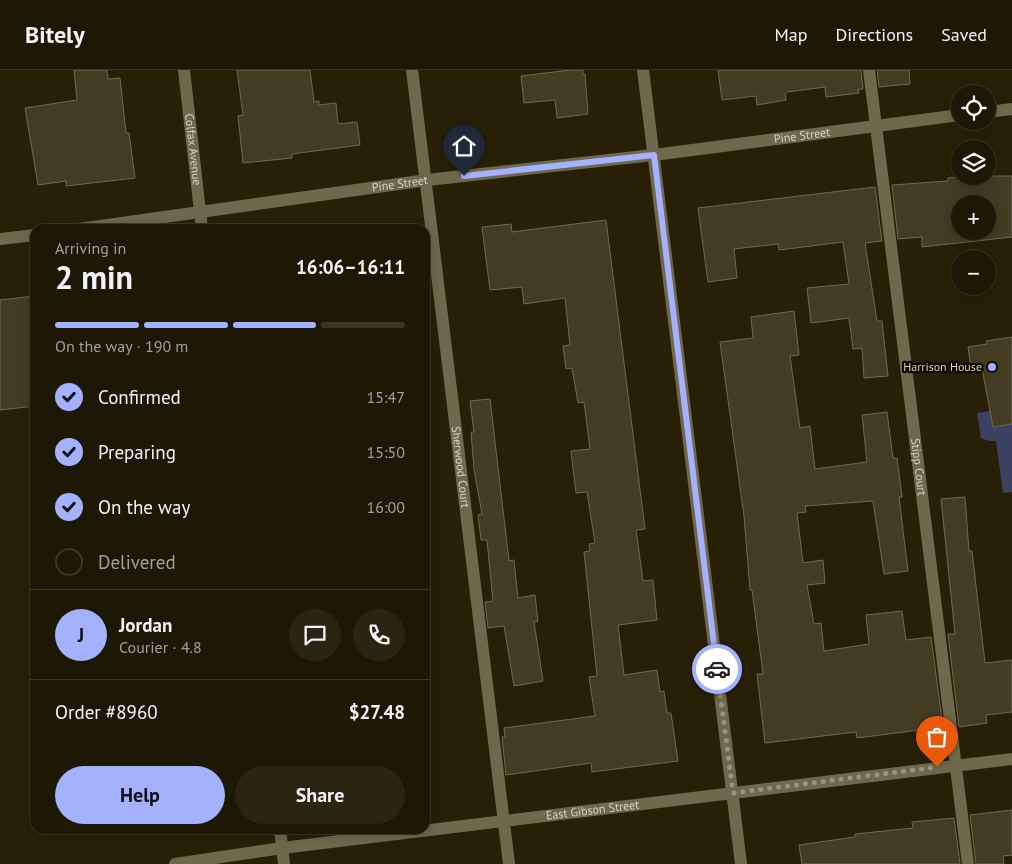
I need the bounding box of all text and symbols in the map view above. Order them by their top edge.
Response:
text: Bitely [25,19,85,50]
text: Map [775,23,807,46]
text: Directions [835,23,913,46]
text: Saved [941,23,987,46]
map controls [951,85,996,295]
button: locate [951,85,996,130]
street label: Colfax Avenue [182,113,205,186]
street label: Pine Street [773,124,831,146]
pin [443,125,485,176]
icon: home [450,132,478,160]
button: layers [951,140,996,185]
street label: Pine Street [371,172,429,195]
button: + [951,195,996,240]
text: Arriving in [55,238,126,258]
button: − [951,250,996,295]
text: 16:06–16:11 [296,255,405,279]
text: 2 min [55,256,133,298]
text: On the way · 190 m [55,336,188,356]
place label: Harrison House [903,359,982,374]
marker: Harrison House [986,361,998,373]
icon: check [55,383,83,411]
text: Confirmed [98,385,181,409]
text: 15:47 [367,387,405,407]
street label: Sherwood Court [449,425,473,509]
street label: Stipp Court [908,437,930,496]
icon: check [55,438,83,466]
text: Preparing [98,440,176,464]
text: 15:50 [367,442,405,462]
icon: check [55,493,83,521]
text: On the way [98,495,190,519]
text: 16:00 [367,497,405,517]
text: Delivered [98,550,176,574]
button: chat [289,609,341,661]
button: phone [353,609,405,661]
text: Jordan [119,613,172,637]
text: J [78,623,84,647]
text: Courier · 4.8 [119,637,202,657]
courier [692,644,742,694]
icon: car [703,655,731,683]
text: Order #8960 [55,700,158,724]
text: $27.48 [349,700,405,724]
pin [916,716,958,767]
icon: bag [923,723,951,751]
button: Help [55,766,225,824]
button: Share [235,766,405,824]
street label: East Gibson Street [545,797,640,823]

